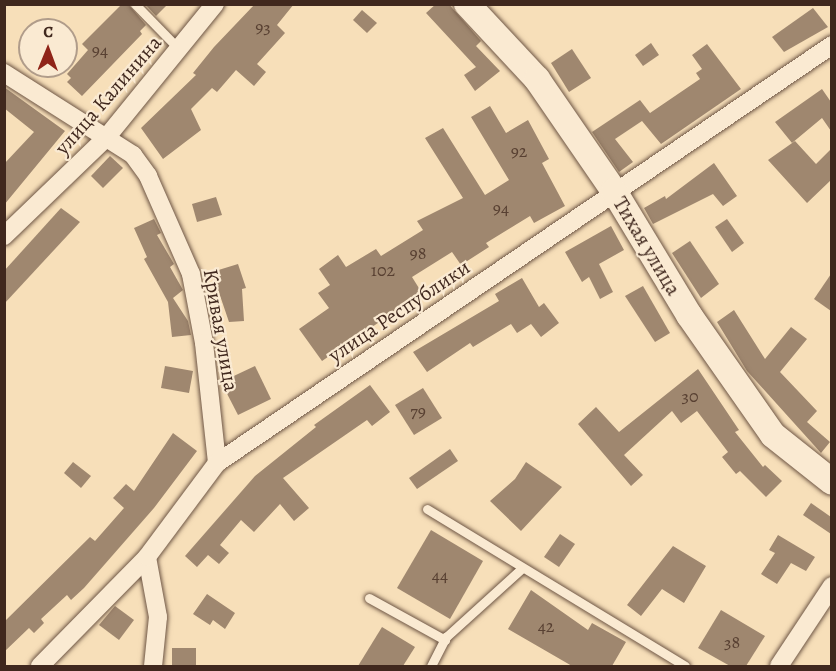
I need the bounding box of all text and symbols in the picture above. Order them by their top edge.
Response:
house number: 93 [255,16,271,38]
north arrow [18,18,78,78]
text: С [43,21,53,43]
street label: улица Калинина [49,30,167,160]
house number: 94 [92,39,108,61]
house number: 92 [511,140,527,162]
street label: Тихая улица [608,192,686,300]
house number: 94 [493,197,509,219]
house number: 98 [410,242,426,264]
street label: улица Республики [323,254,475,368]
house number: 102 [371,259,395,281]
street label: Кривая улица [198,267,244,393]
house number: 30 [681,385,699,407]
house number: 79 [410,400,426,422]
house number: 44 [432,564,448,586]
house number: 42 [538,615,554,637]
house number: 38 [724,631,740,653]

